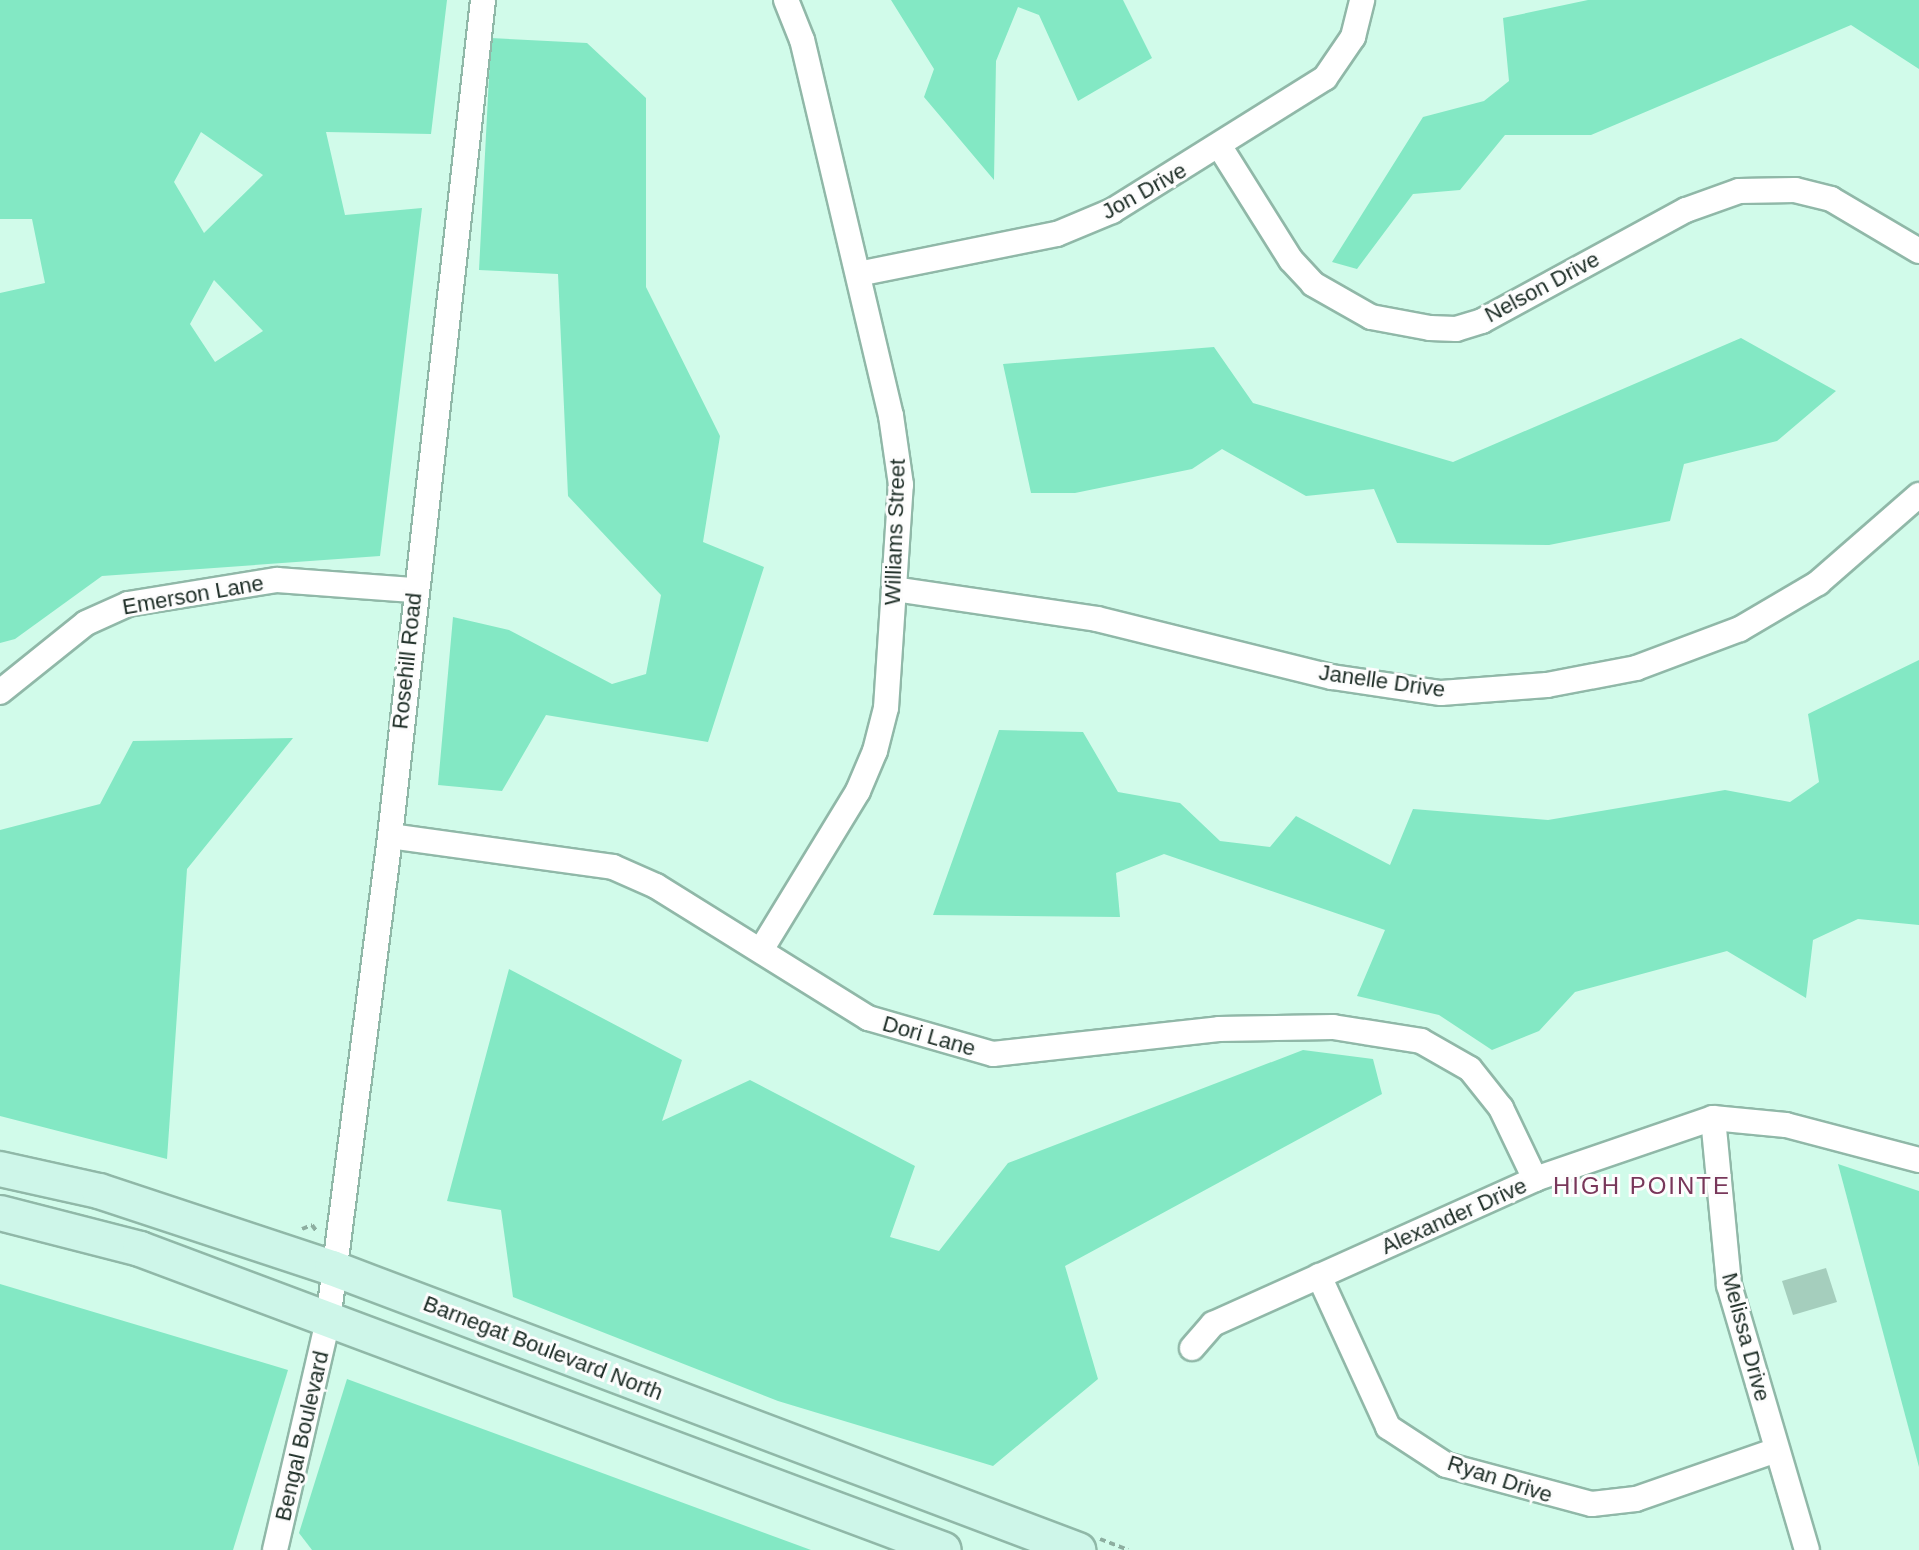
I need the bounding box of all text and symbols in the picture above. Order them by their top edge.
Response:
street label: Jon Drive [1097,157,1191,225]
street label: Nelson Drive [1480,246,1604,328]
street label: Williams Street [879,458,911,606]
street label: Emerson Lane [120,570,266,620]
street label: Rosehill Road [387,592,427,730]
street label: Janelle Drive [1317,659,1447,703]
street label: Dori Lane [880,1010,978,1062]
street label: Alexander Drive [1377,1172,1531,1260]
district label: HIGH POINTE [1553,1172,1731,1200]
street label: Melissa Drive [1716,1270,1776,1404]
street label: Barnegat Boulevard North [420,1290,666,1406]
street label: Bengal Boulevard [270,1348,334,1524]
street label: Ryan Drive [1444,1450,1556,1508]

